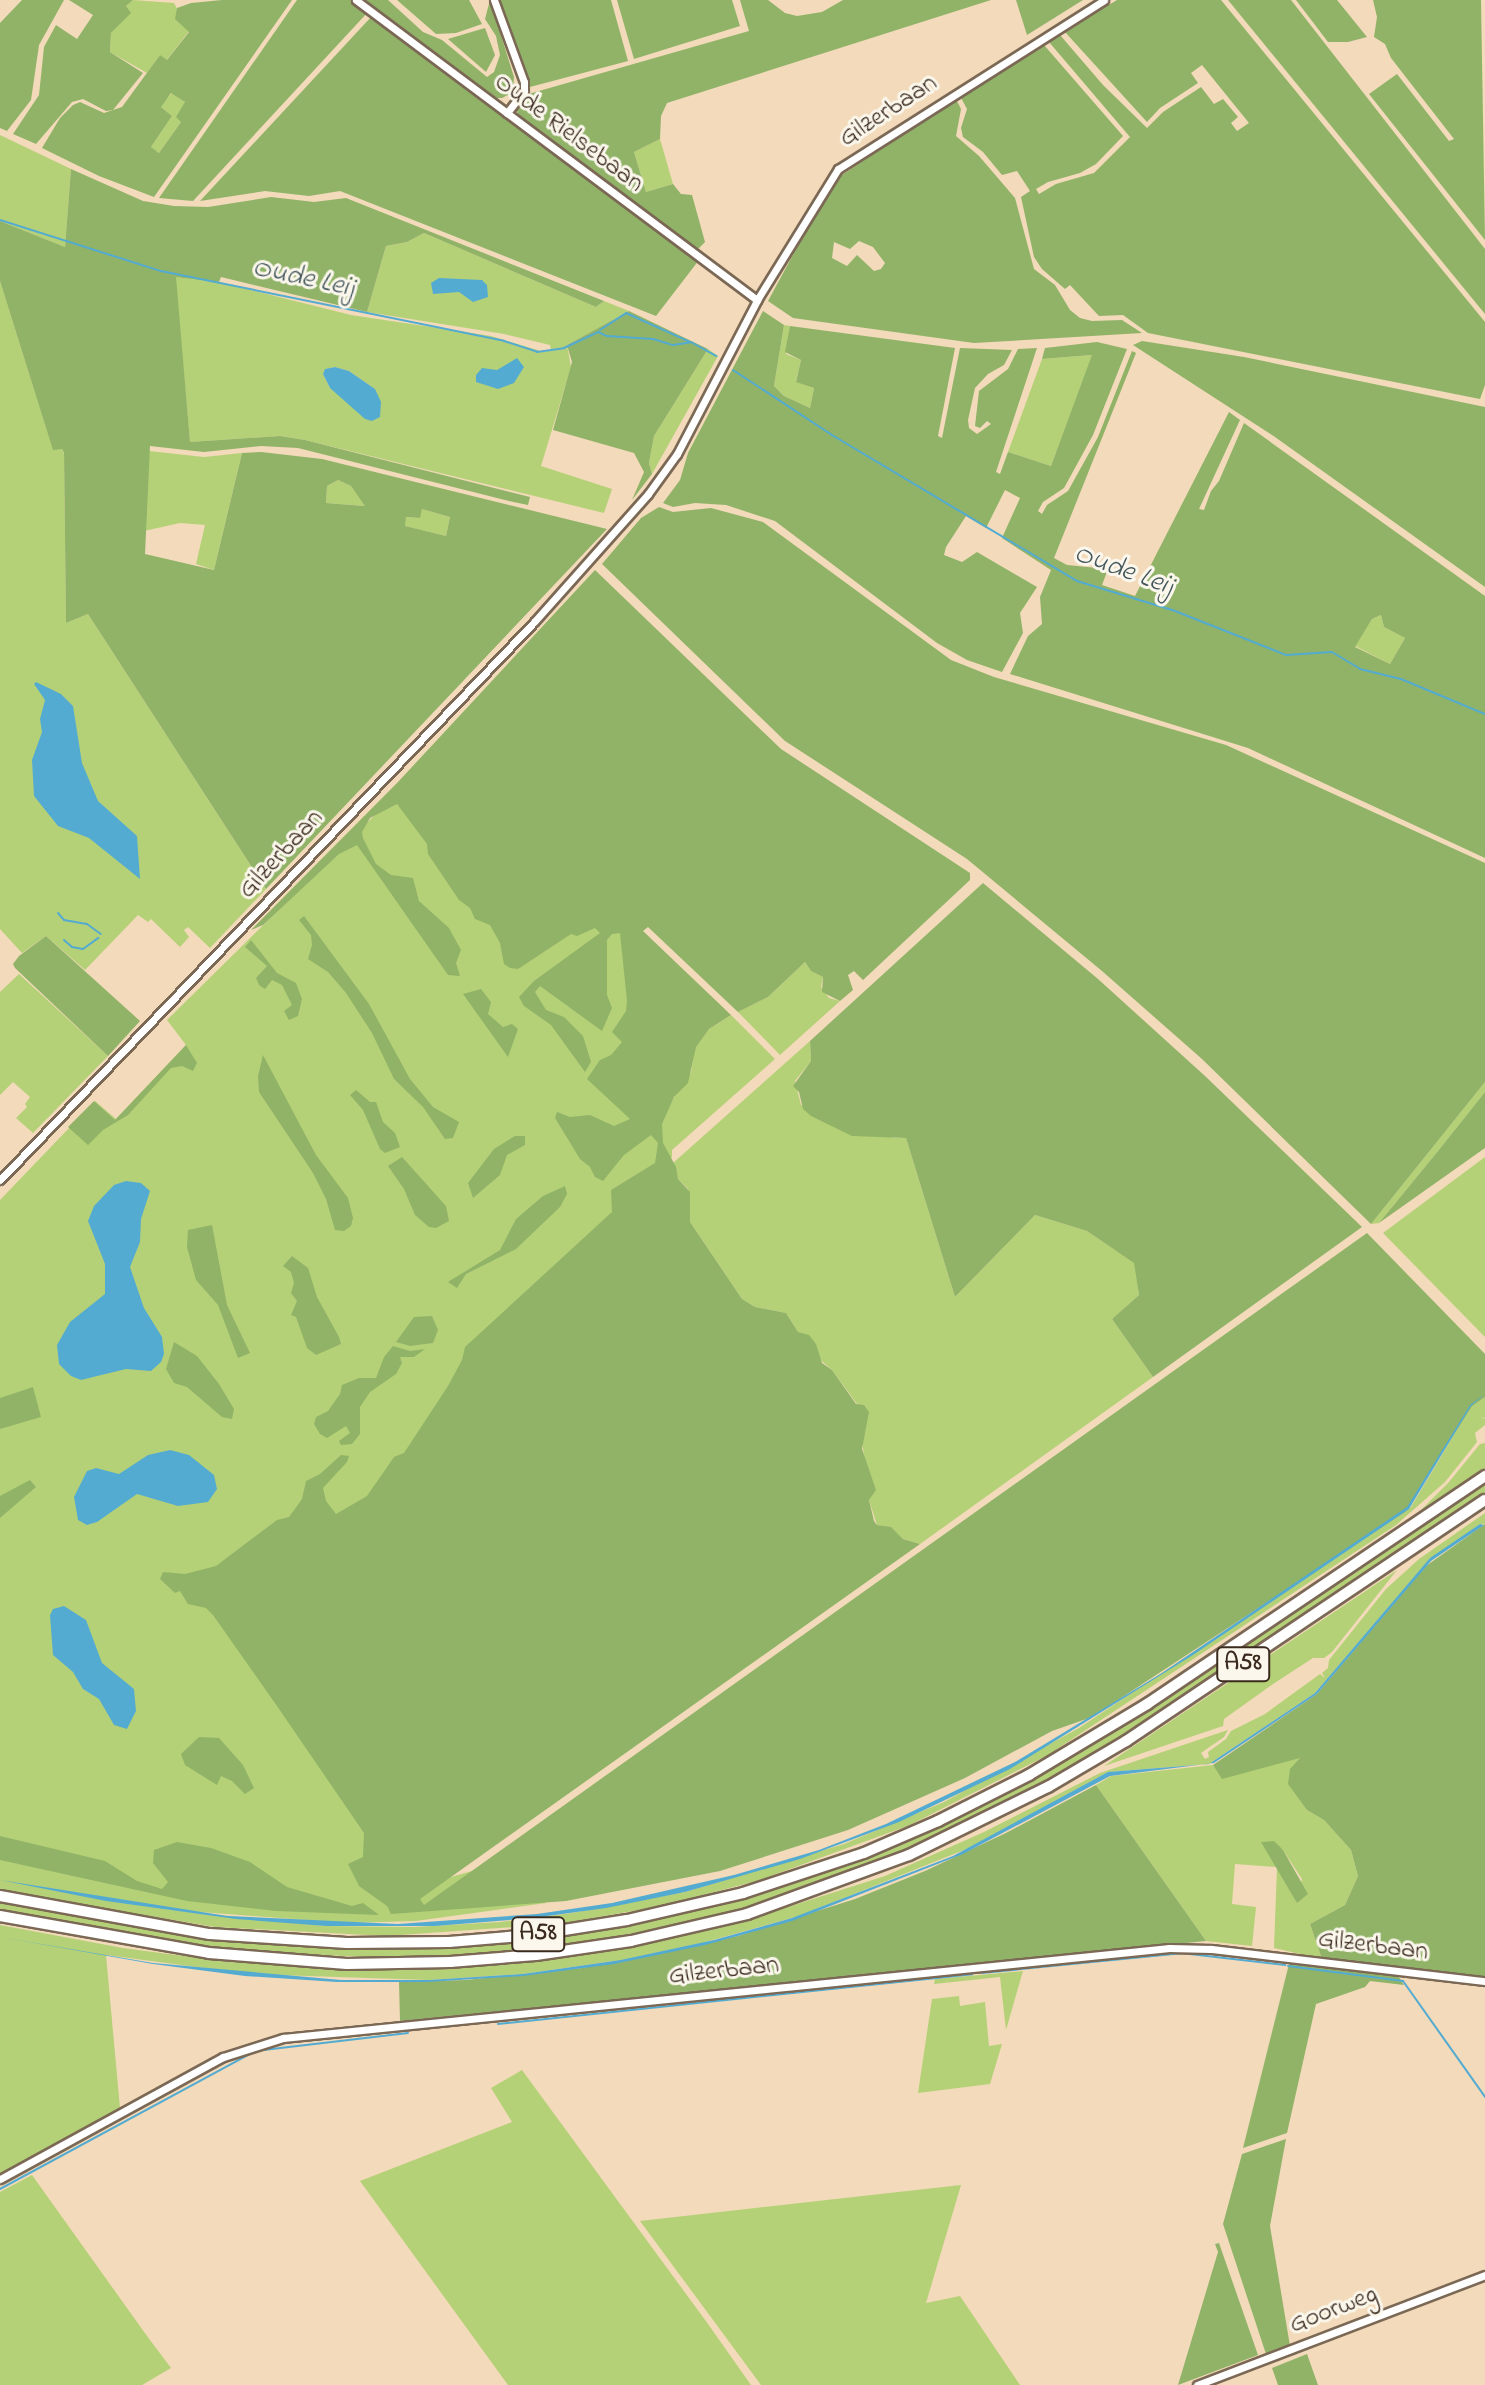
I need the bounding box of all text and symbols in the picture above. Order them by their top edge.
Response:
street label: Oude Rielsebaan [487,68,649,200]
street label: Gilzerbaan [834,69,944,155]
water label: Oude Leij [249,252,357,306]
water label: Oude Leij [1069,538,1177,604]
street label: Gilzerbaan [233,804,331,906]
road number: A58 [1215,1644,1271,1684]
road number: A58 [510,1914,566,1954]
street label: Gilzerbaan [1316,1925,1430,1969]
street label: Gilzerbaan [667,1951,781,1993]
street label: Goorweg [1286,2280,1382,2342]

